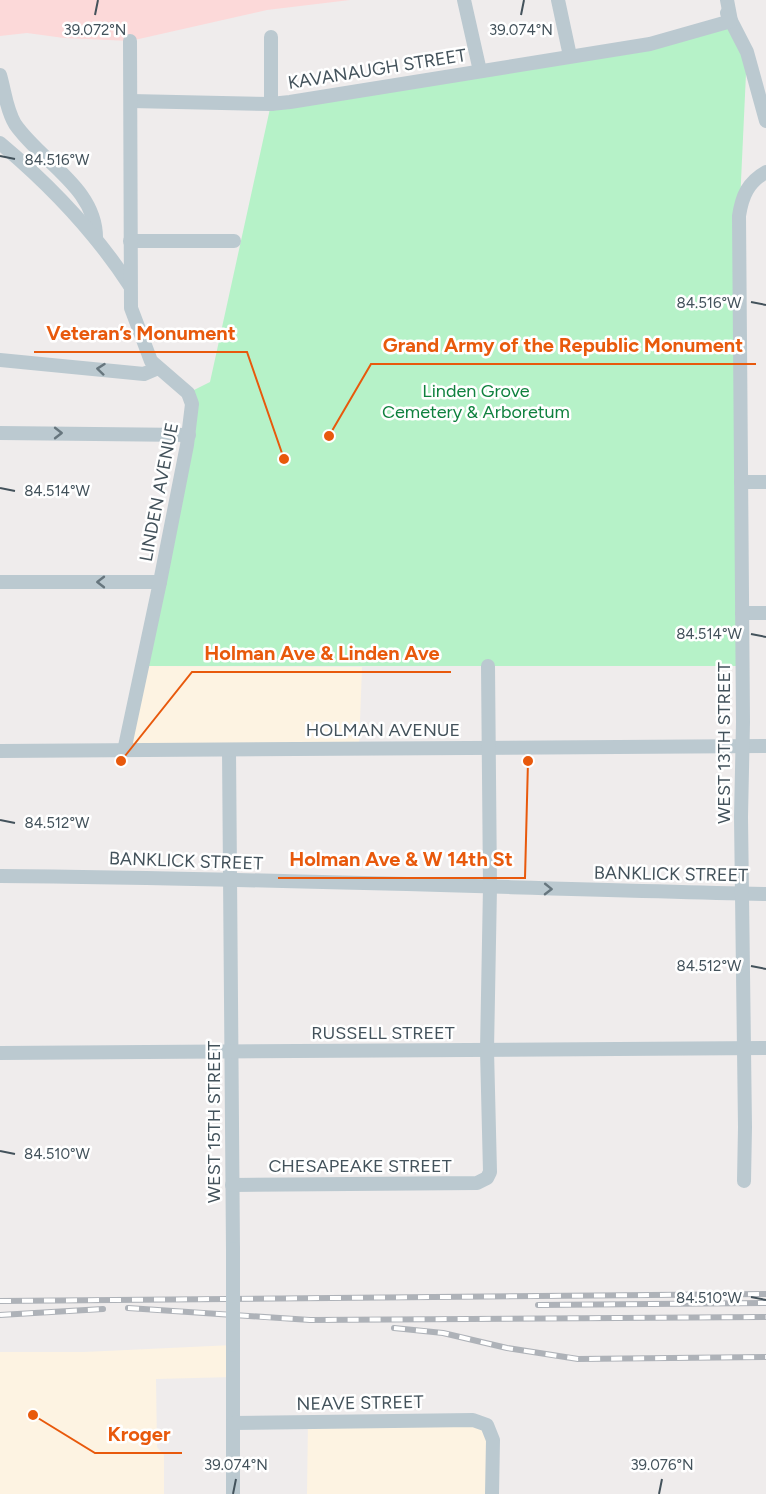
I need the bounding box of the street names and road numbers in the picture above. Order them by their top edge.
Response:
street label: KAVANAUGH STREET [286,44,468,94]
street label: LINDEN AVENUE [135,420,183,564]
street label: WEST 13TH STREET [713,662,735,824]
street label: HOLMAN AVENUE [306,719,460,741]
street label: BANKLICK STREET [109,847,264,875]
street label: BANKLICK STREET [594,862,748,886]
street label: RUSSELL STREET [311,1022,455,1044]
street label: WEST 15TH STREET [203,1041,225,1203]
street label: CHESAPEAKE STREET [268,1155,452,1177]
street label: NEAVE STREET [296,1391,424,1415]

